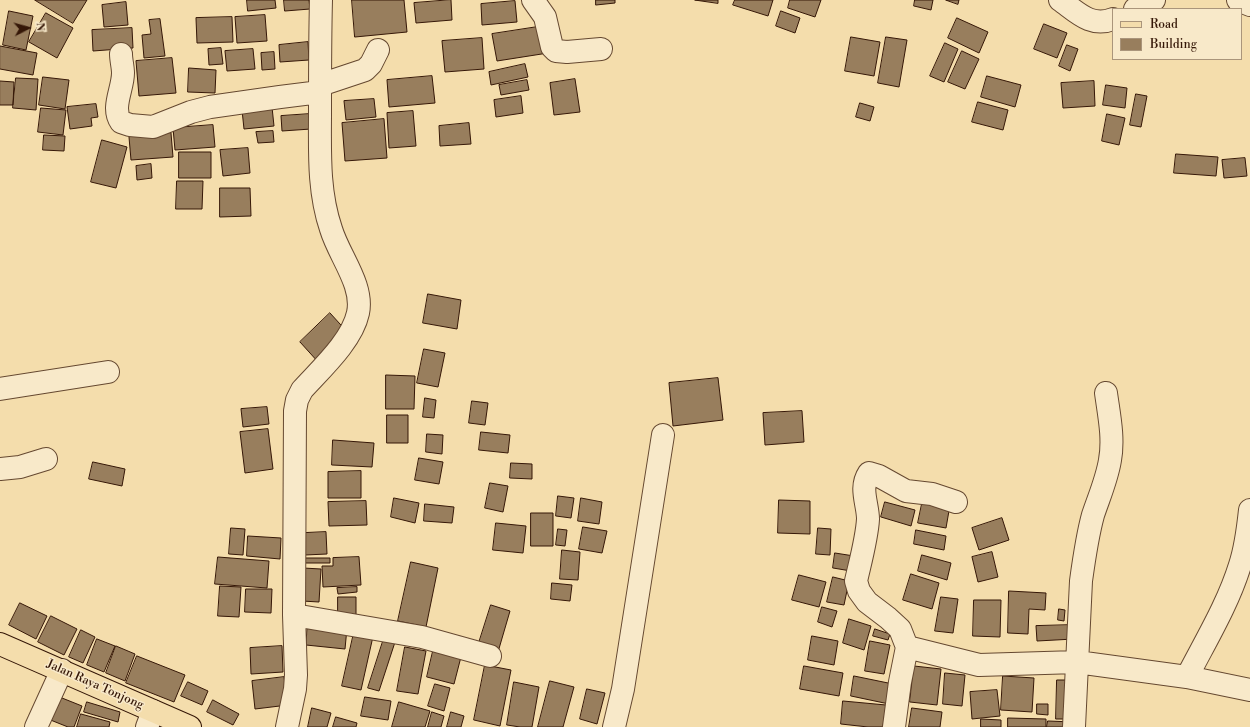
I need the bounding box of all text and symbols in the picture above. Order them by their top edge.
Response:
north arrow [8,8,48,48]
legend [1112,8,1242,60]
text: Road [1150,17,1178,32]
text: N [33,22,47,32]
text: Building [1150,37,1197,52]
street label: Jalan Raya Tonjong [44,657,146,713]

